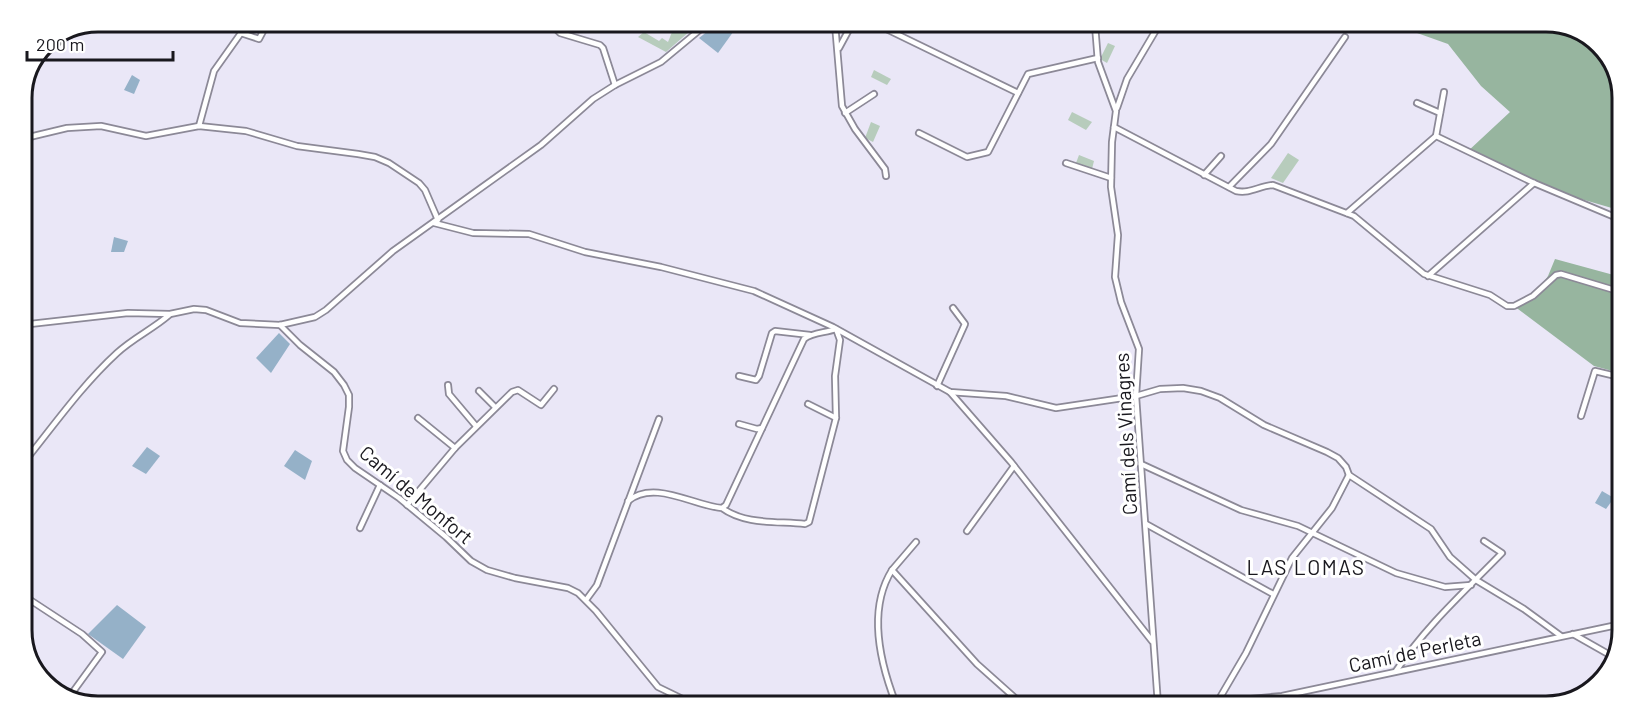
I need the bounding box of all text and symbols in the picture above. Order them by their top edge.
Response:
scale bar [27,24,172,62]
text: 200 m [36,33,84,55]
street label: Camí dels Vinagres [1109,352,1141,516]
street label: Camí de Monfort [355,440,478,549]
district label: LAS LOMAS [1247,554,1365,579]
street label: Camí de Perleta [1346,625,1483,677]

